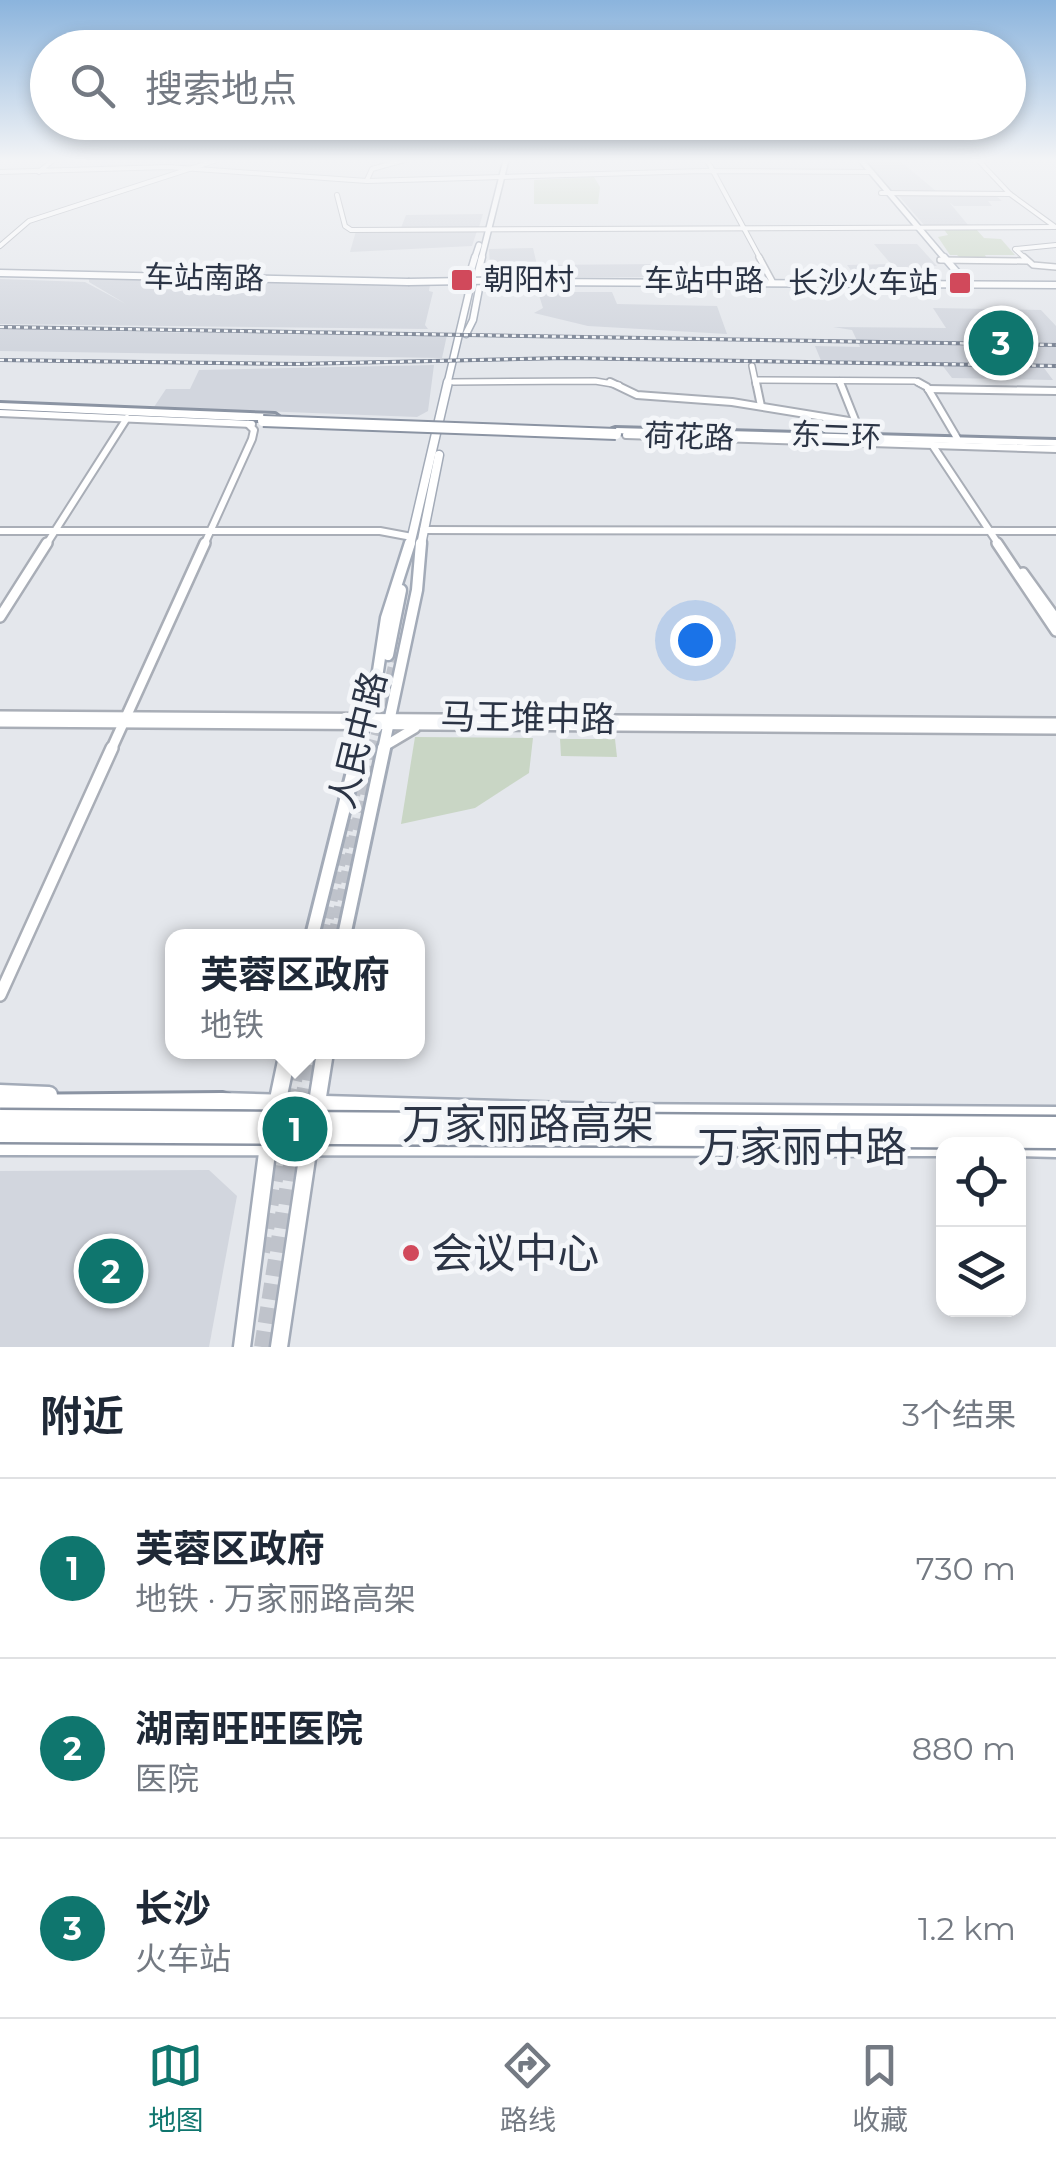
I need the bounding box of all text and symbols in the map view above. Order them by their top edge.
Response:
search box [30,30,1026,140]
icon: search [65,58,120,113]
text: 搜索地点 [145,65,297,112]
street label: 车站南路 [144,258,264,297]
place label: 朝阳村 [484,261,574,298]
street label: 车站中路 [644,262,764,299]
place label: 长沙火车站 [788,264,938,301]
marker: 朝阳村 [449,267,475,293]
marker: 长沙火车站 [947,270,973,296]
pin: 3 [968,306,1034,380]
street label: 东二环 [790,415,882,456]
street label: 荷花路 [643,416,735,457]
your location [670,615,721,666]
street label: 人民中路 [320,667,395,813]
street label: 马王堆中路 [440,694,616,741]
popup [165,929,425,1059]
text: 芙蓉区政府 [200,951,390,998]
text: 地铁 [200,1005,264,1044]
pin: 1 [262,1092,328,1166]
street label: 万家丽路高架 [402,1098,654,1150]
street label: 万家丽中路 [697,1121,907,1173]
map controls [936,1137,1026,1317]
button: locate [936,1137,1026,1227]
place label: 会议中心 [431,1227,599,1279]
button: layers [936,1227,1026,1317]
pin: 2 [78,1234,144,1308]
marker: 会议中心 [400,1242,422,1264]
text: 附近 [40,1390,124,1442]
text: 3个结果 [902,1395,1016,1434]
text: 芙蓉区政府 [135,1525,325,1572]
text: 1 [66,1549,79,1588]
text: 730 m [916,1549,1016,1588]
text: 地铁 · 万家丽路高架 [135,1579,416,1618]
text: 湖南旺旺医院 [135,1705,363,1752]
text: 2 [63,1729,82,1768]
text: 880 m [912,1729,1016,1768]
text: 医院 [135,1759,199,1798]
text: 长沙 [135,1885,211,1932]
text: 3 [63,1909,82,1948]
text: 1.2 km [918,1909,1016,1948]
text: 火车站 [135,1939,231,1978]
tab: 地图 [148,2038,204,2138]
tab: 路线 [500,2038,556,2138]
tab: 收藏 [852,2038,908,2138]

